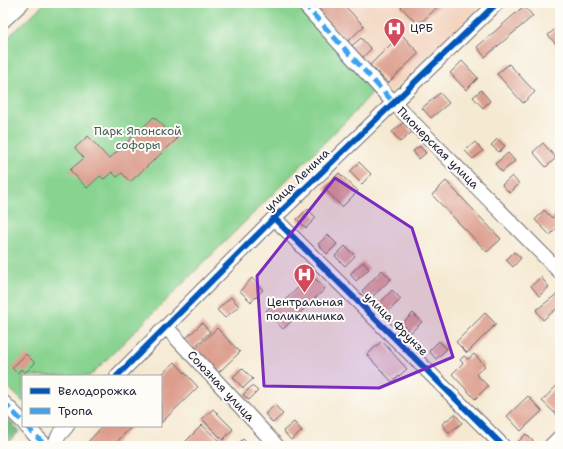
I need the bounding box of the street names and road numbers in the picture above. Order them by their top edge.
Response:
street label: Пионерская улица [394,104,483,193]
street label: улица Ленина [261,145,333,215]
street label: улица Фрунзе [361,289,432,360]
street label: Союзная улица [184,347,258,425]

